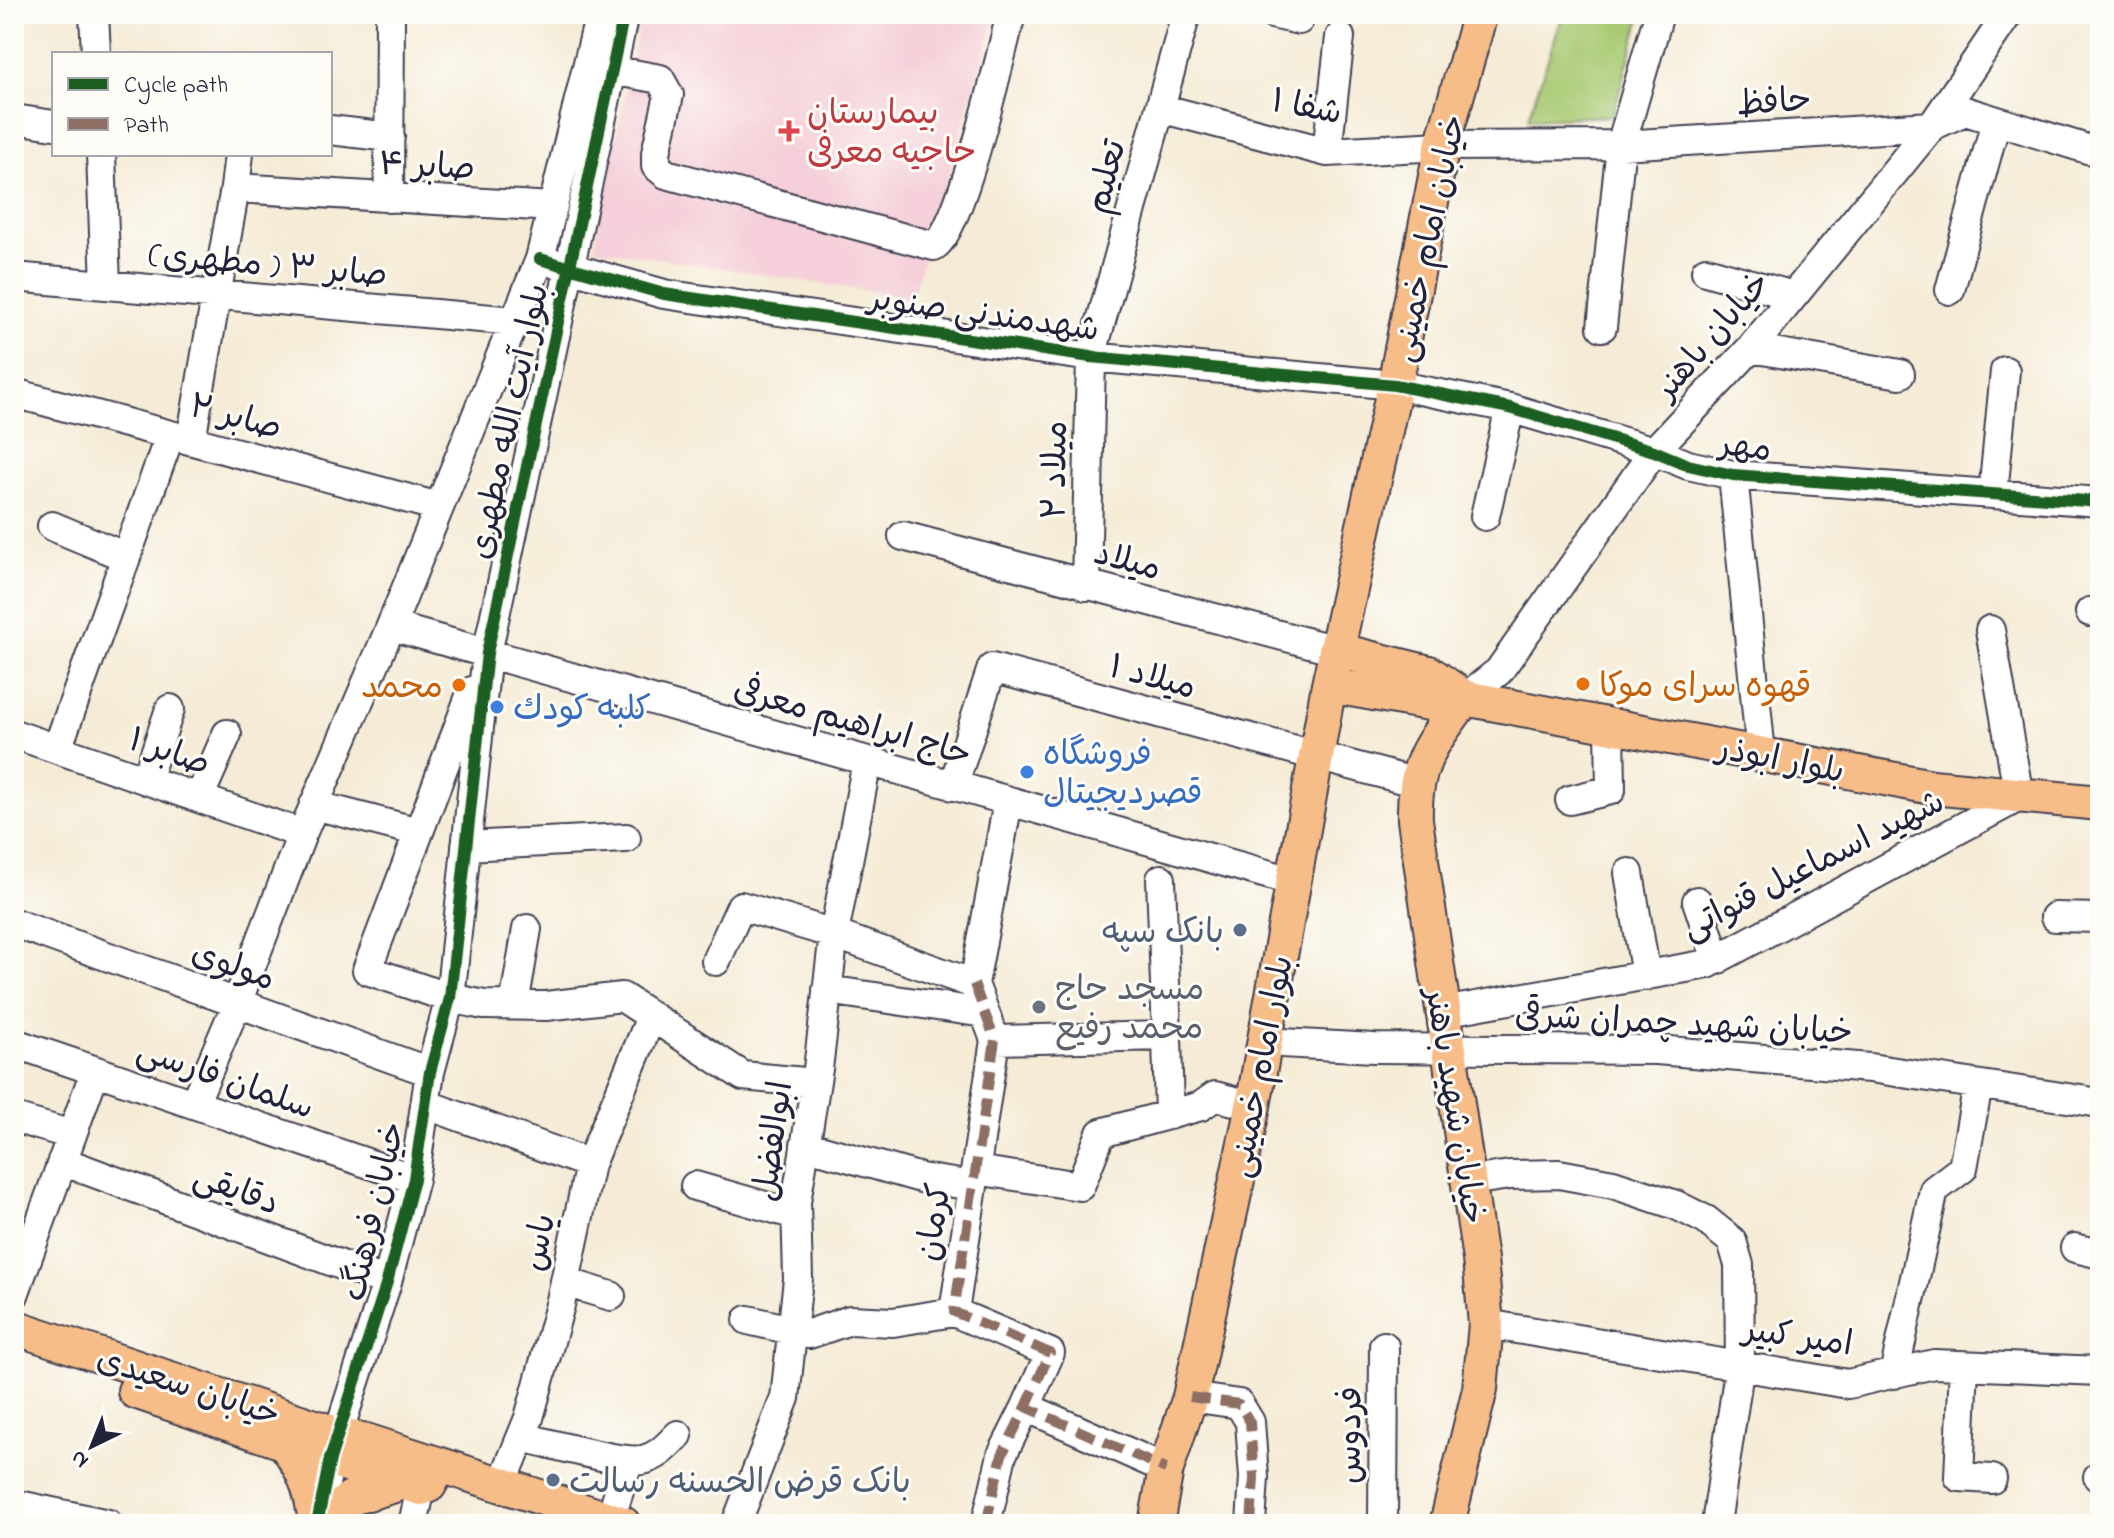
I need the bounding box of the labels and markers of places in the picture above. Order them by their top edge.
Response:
place label: بیمارستان حاجیه معرفی [807,90,976,179]
marker: بیمارستان حاجیه معرفی [778,120,800,142]
place label: قهوه سرای موکا [1599,663,1811,713]
place label: محمد [361,664,443,714]
marker: قهوه سرای موکا [1574,675,1592,693]
marker: محمد [450,676,468,694]
place label: كلبه كودك [513,686,651,736]
marker: كلبه كودك [488,698,506,716]
place label: فروشگاه قصردیجیتال [1043,731,1203,820]
marker: فروشگاه قصردیجیتال [1018,763,1036,781]
place label: بانک سپه [1102,909,1224,959]
marker: بانک سپه [1231,921,1249,939]
place label: مسجد حاج محمد رفیع [1055,966,1204,1055]
marker: مسجد حاج محمد رفیع [1030,998,1048,1016]
place label: بانک قرض الحسنه رسالت [569,1459,911,1509]
marker: بانک قرض الحسنه رسالت [544,1471,562,1489]

